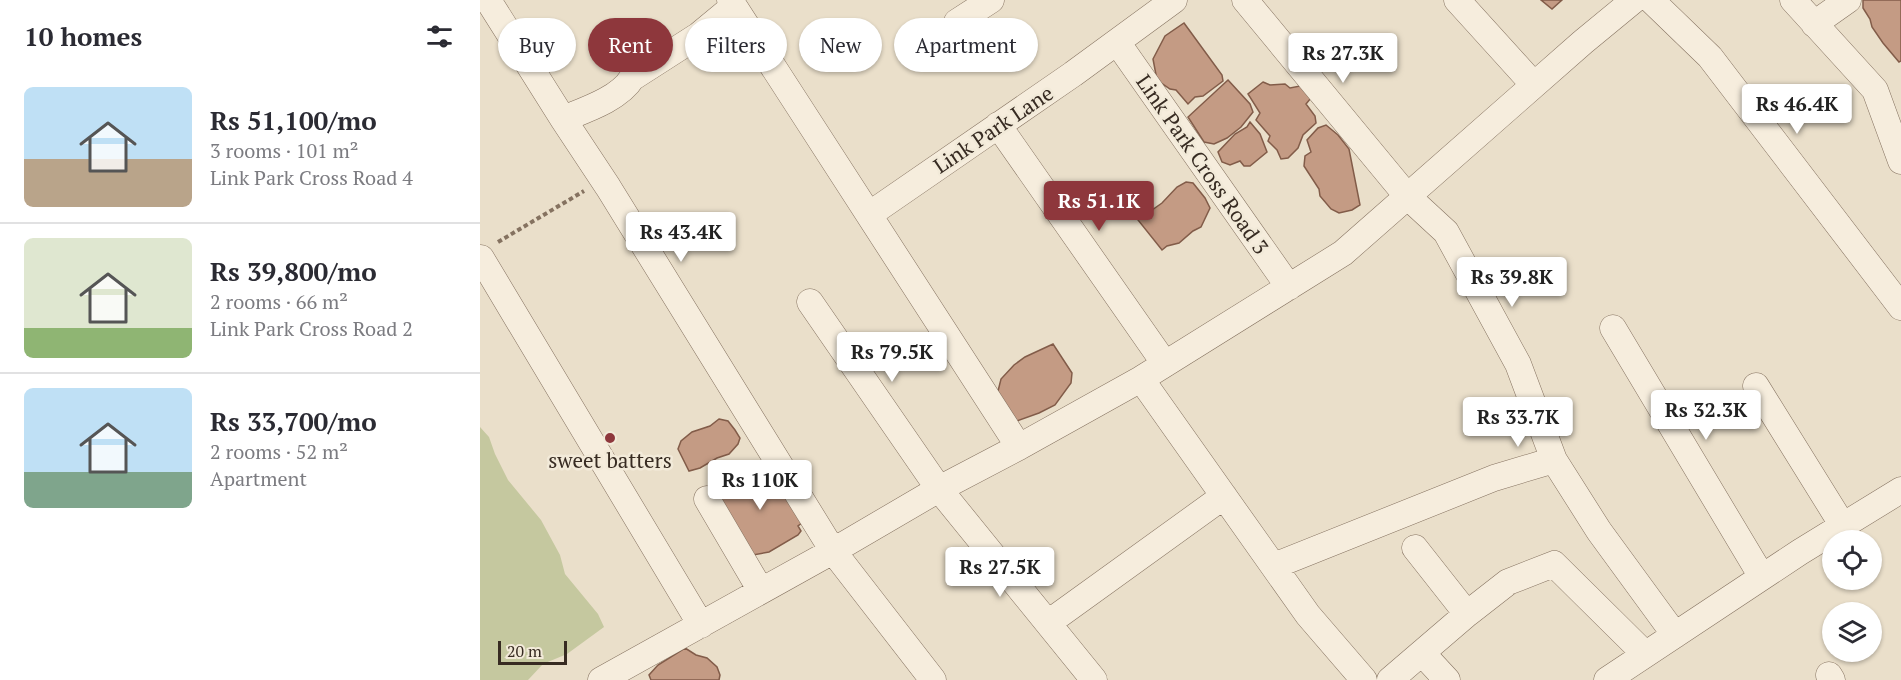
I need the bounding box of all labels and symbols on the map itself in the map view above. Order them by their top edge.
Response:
pin: Rs 27.3K [1281,33,1405,84]
street label: Link Park Cross Road 3 [1130,69,1276,259]
street label: Link Park Lane [928,79,1058,179]
pin: Rs 46.4K [1735,84,1859,135]
pin: Rs 51.1K [1037,181,1161,232]
pin: Rs 43.4K [619,212,743,263]
pin: Rs 39.8K [1450,257,1574,308]
pin: Rs 79.5K [830,332,954,383]
pin: Rs 32.3K [1644,390,1768,441]
pin: Rs 33.7K [1456,397,1580,448]
marker: sweet batters [603,431,617,445]
place label: sweet batters [548,446,672,474]
pin: Rs 110K [705,460,815,511]
pin: Rs 27.5K [938,547,1062,598]
scale bar [498,638,567,666]

